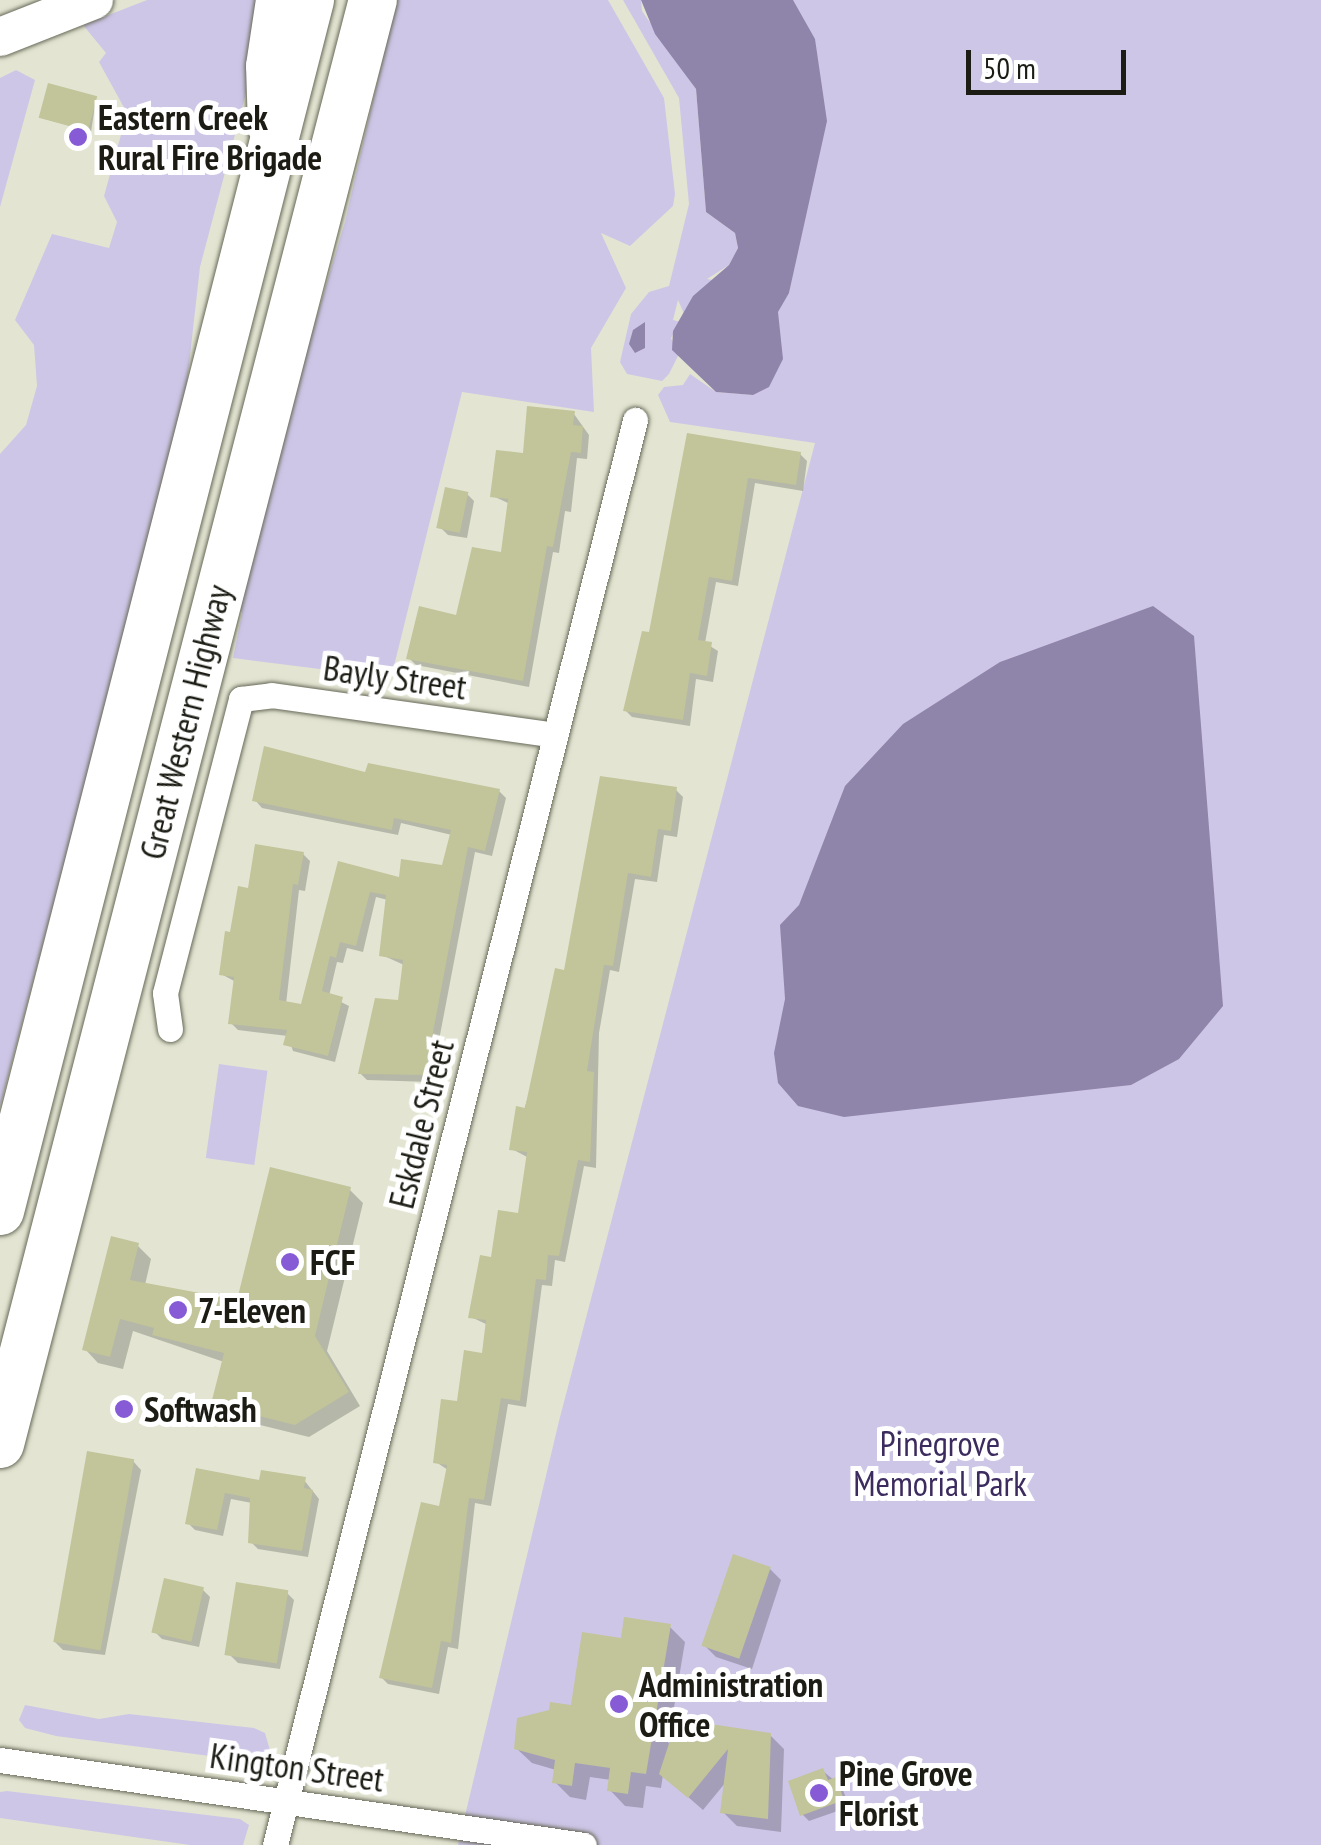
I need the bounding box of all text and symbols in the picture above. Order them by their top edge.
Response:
scale bar [971,30,1131,92]
text: 50 m [983,48,1036,87]
place label: Eastern Creek Rural Fire Brigade [98,96,322,178]
marker: Eastern Creek Rural Fire Brigade [67,126,89,148]
street label: Great Western Highway [131,580,239,864]
street label: Bayly Street [320,646,470,708]
street label: Eskdale Street [380,1035,462,1213]
place label: FCF [310,1241,355,1283]
marker: FCF [279,1251,301,1273]
place label: 7-Eleven [198,1289,306,1331]
marker: 7-Eleven [167,1299,189,1321]
place label: Softwash [144,1388,257,1430]
marker: Softwash [113,1398,135,1420]
park label: Pinegrove Memorial Park [853,1422,1027,1504]
place label: Administration Office [639,1663,823,1745]
marker: Administration Office [608,1693,630,1715]
street label: Kington Street [207,1734,387,1800]
place label: Pine Grove Florist [839,1752,973,1834]
marker: Pine Grove Florist [808,1782,830,1804]

